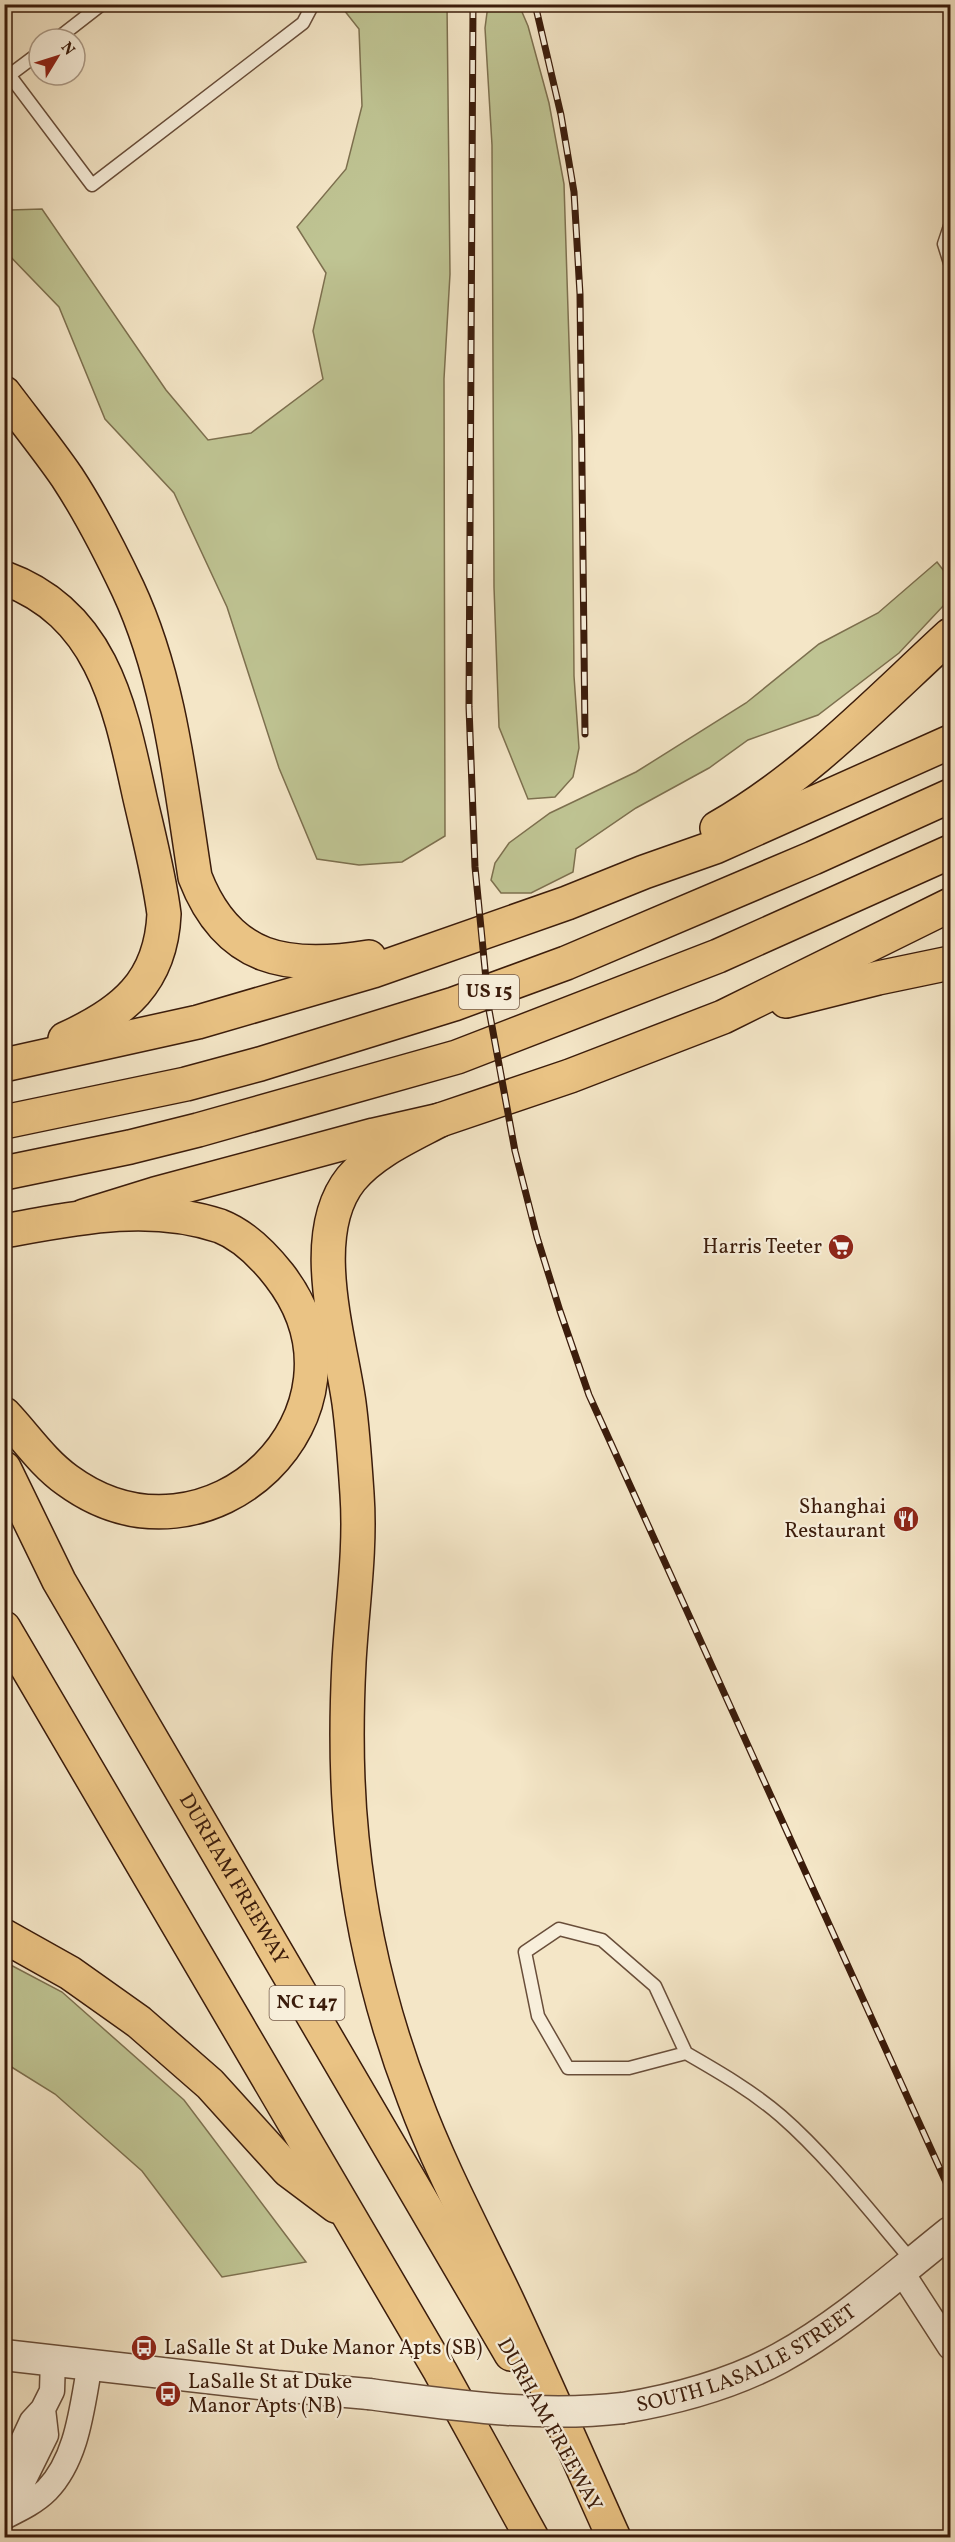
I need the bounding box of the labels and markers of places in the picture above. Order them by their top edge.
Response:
supermarket icon: Harris Teeter [826,1232,856,1262]
place label: Harris Teeter [703,1233,822,1262]
place label: Shanghai Restaurant [784,1493,886,1546]
restaurant icon: Shanghai Restaurant [891,1504,921,1534]
bus stop icon: LaSalle St at Duke Manor Apts (SB) [129,2333,159,2363]
place label: LaSalle St at Duke Manor Apts (SB) [164,2334,482,2363]
place label: LaSalle St at Duke Manor Apts (NB) [188,2368,352,2421]
bus stop icon: LaSalle St at Duke Manor Apts (NB) [153,2379,183,2409]

